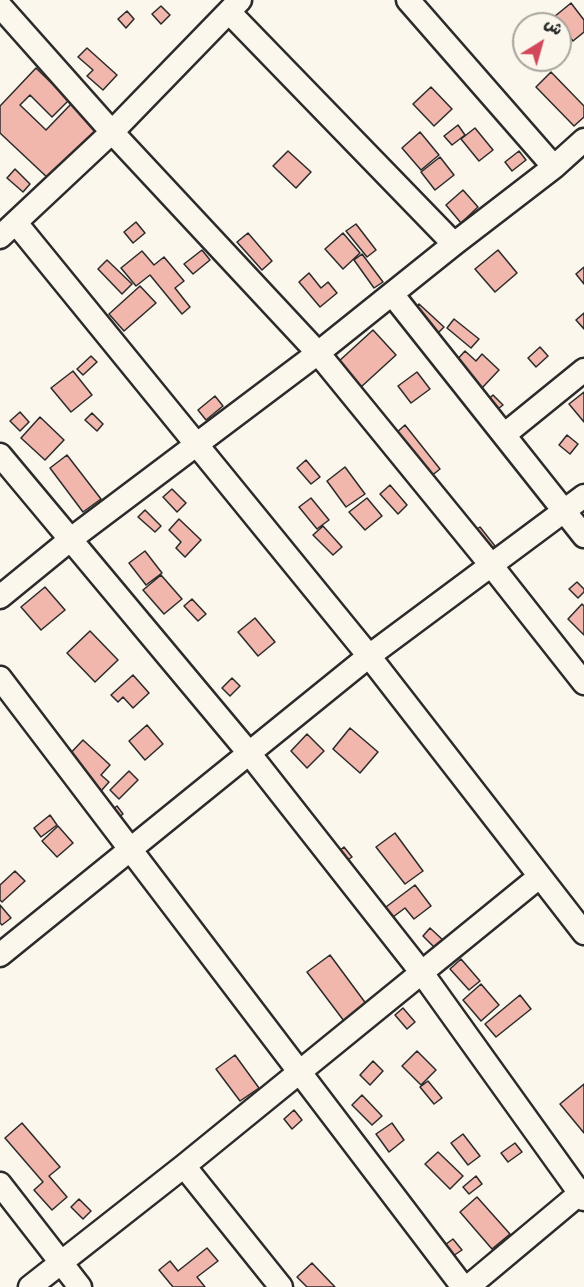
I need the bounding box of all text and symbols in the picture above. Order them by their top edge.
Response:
north arrow [512,12,572,72]
text: ش [539,16,565,42]

